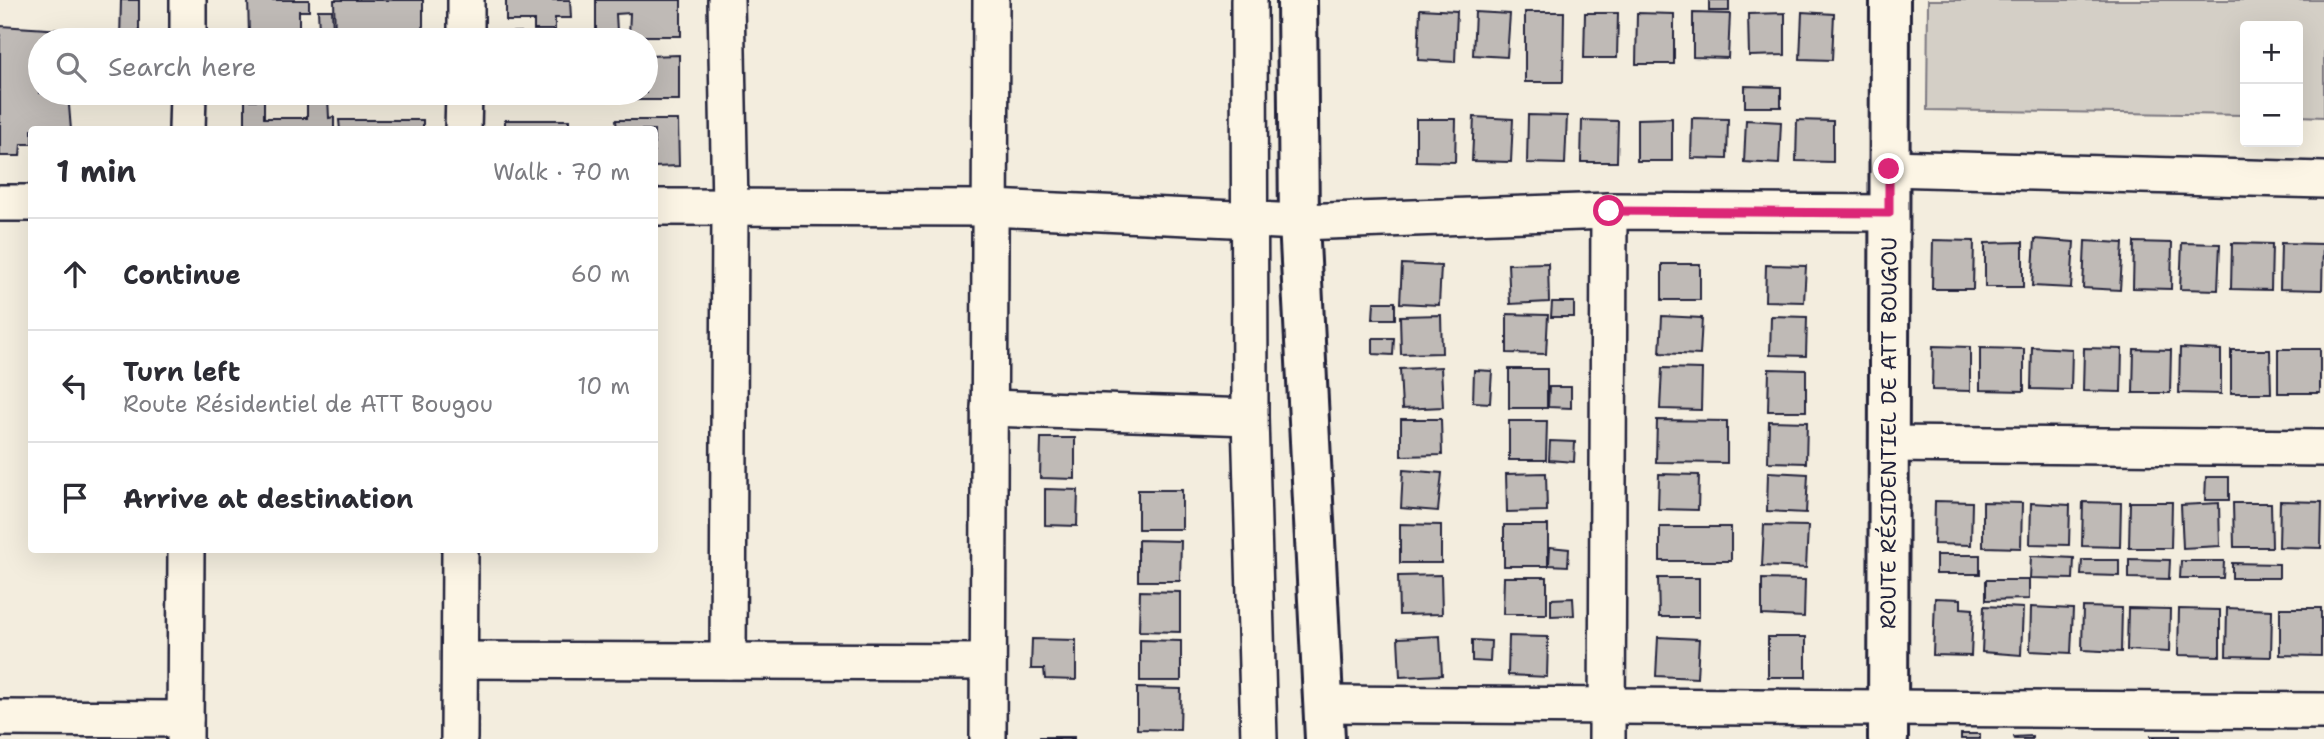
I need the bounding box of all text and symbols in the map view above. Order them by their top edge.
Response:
map controls [2240,21,2303,147]
button: + [2240,21,2303,84]
search box [28,28,658,105]
icon: search [52,48,90,86]
text: Search here [108,49,257,84]
button: − [2240,84,2303,147]
text: 1 min [56,151,136,192]
route end [1873,153,1904,184]
text: Walk · 70 m [493,157,630,187]
route start [1593,195,1624,226]
street label: ROUTE RÉSIDENTIEL DE ATT BOUGOU [1874,237,1903,629]
icon: ahead [56,255,94,293]
text: Continue [123,257,241,292]
text: 60 m [571,259,630,289]
text: Turn left [123,354,240,389]
icon: left [56,367,94,405]
text: 10 m [577,371,630,401]
text: Route Résidentiel de ATT Bougou [123,389,493,419]
icon: arrive [56,479,94,517]
text: Arrive at destination [123,481,413,516]

